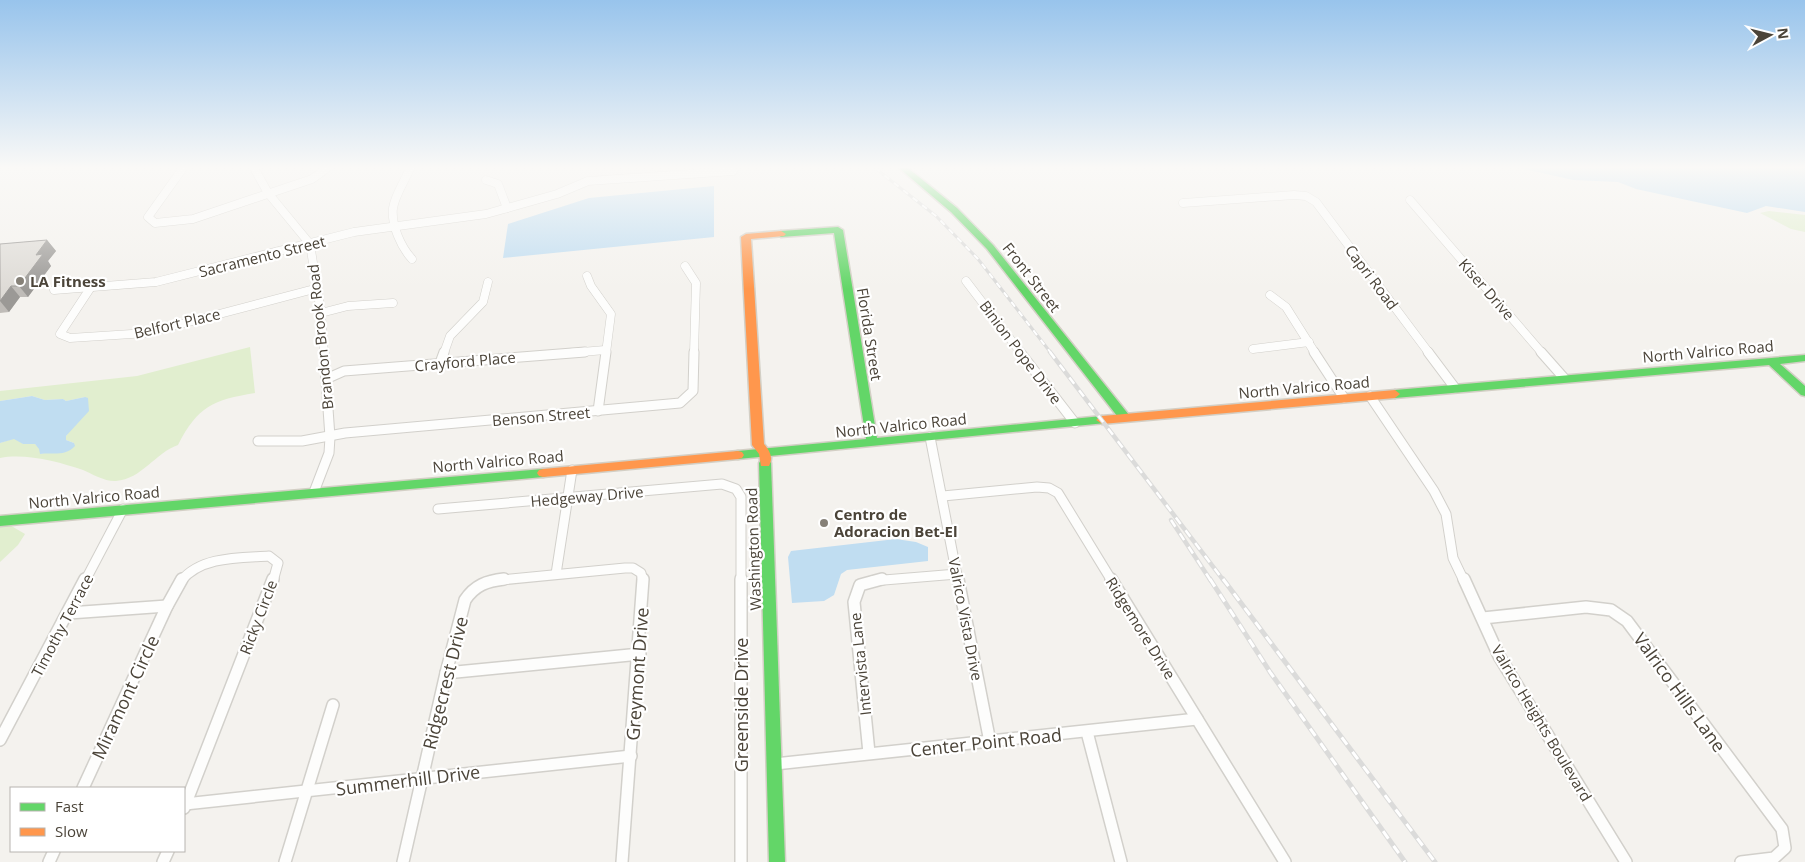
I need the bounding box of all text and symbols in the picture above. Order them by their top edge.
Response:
north arrow [1745,10,1795,60]
text: N [1773,27,1794,40]
street label: Sacramento Street [197,231,327,281]
street label: Front Street [998,238,1066,316]
street label: Capri Road [1341,240,1403,314]
street label: Kiser Drive [1455,254,1519,324]
street label: Brandon Brook Road [302,263,338,411]
place label: LA Fitness [30,271,106,291]
marker: LA Fitness [14,275,26,287]
street label: Florida Street [853,286,887,382]
street label: Binion Pope Drive [975,296,1067,408]
street label: Belfort Place [132,303,222,343]
street label: North Valrico Road [1641,335,1775,367]
street label: Crayford Place [414,347,516,375]
street label: North Valrico Road [1237,371,1371,403]
street label: Benson Street [491,402,591,430]
street label: North Valrico Road [834,408,968,442]
street label: North Valrico Road [431,445,565,477]
street label: North Valrico Road [27,481,161,513]
street label: Hedgeway Drive [530,481,644,511]
street label: Washington Road [741,487,765,611]
place label: Centro de Adoracion Bet-El [834,504,958,541]
marker: Centro de Adoracion Bet-El [818,517,830,529]
street label: Valrico Vista Drive [944,556,988,682]
street label: Timothy Terrace [26,570,98,680]
street label: Ridgemore Drive [1102,573,1180,683]
street label: Ricky Circle [235,577,281,657]
street label: Greymont Drive [620,607,654,741]
street label: Intervista Lane [845,612,875,716]
street label: Ridgecrest Drive [417,614,473,752]
street label: Valrico Hills Lane [1629,628,1731,756]
street label: Miramont Circle [86,631,164,763]
street label: Greenside Drive [729,638,753,772]
street label: Valrico Heights Boulevard [1487,641,1597,805]
street label: Center Point Road [909,722,1063,762]
street label: Summerhill Drive [335,759,481,801]
legend [10,787,185,852]
text: Fast [55,796,84,816]
text: Slow [55,821,88,841]

